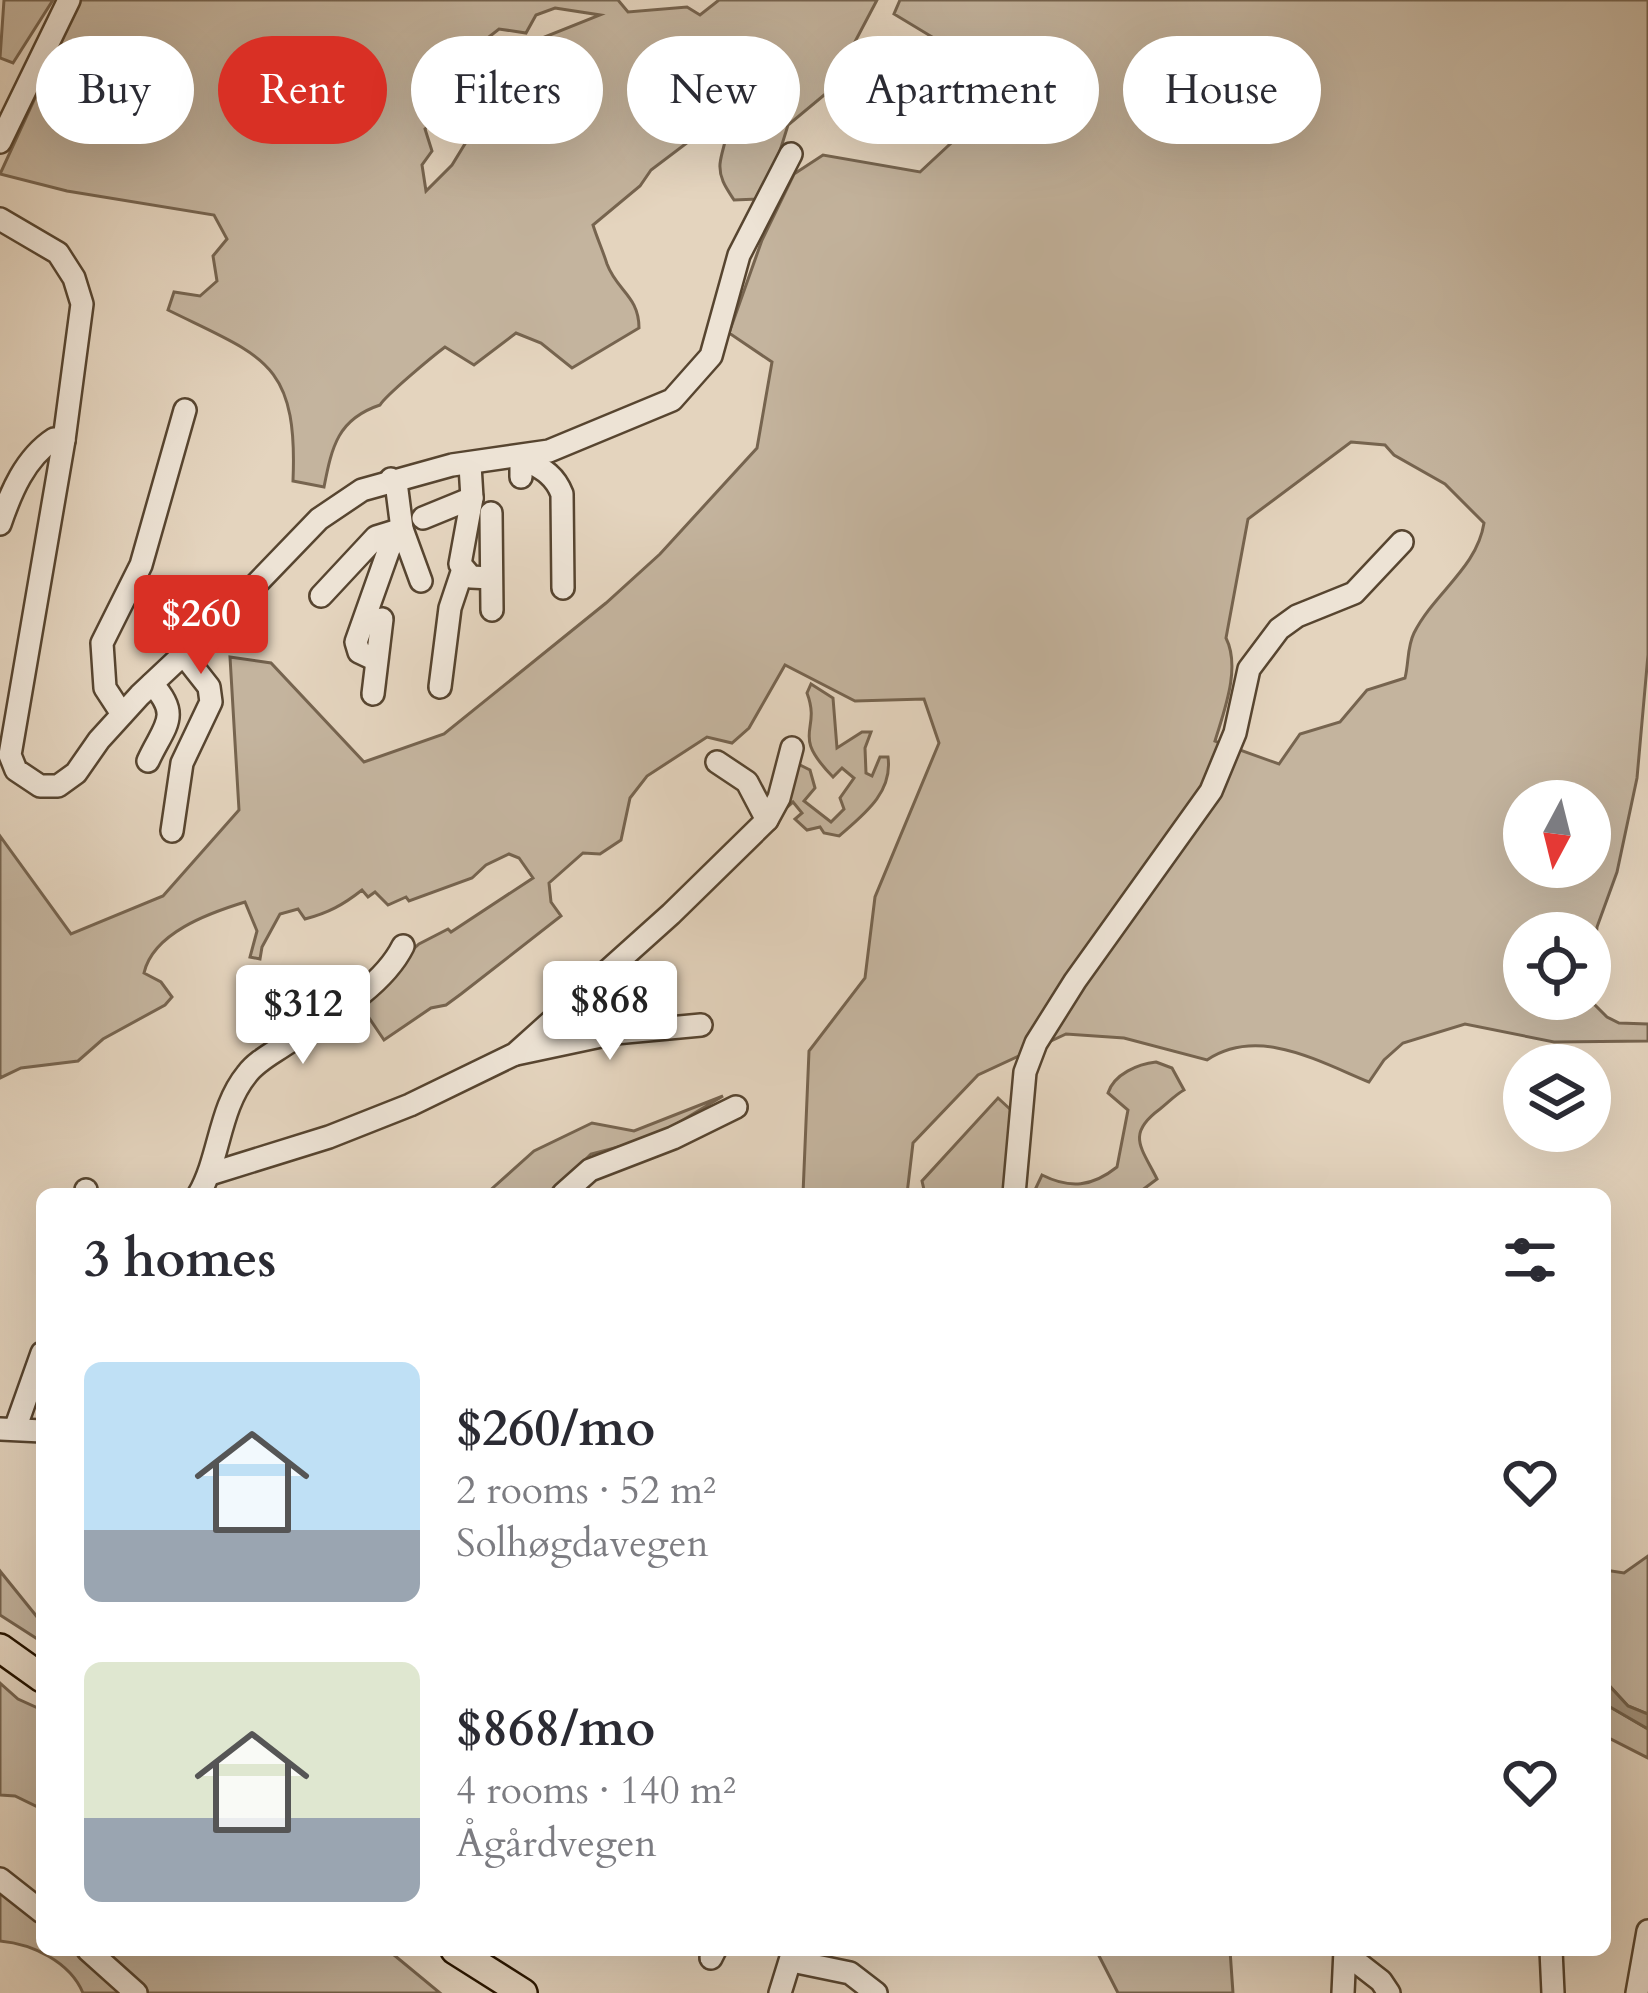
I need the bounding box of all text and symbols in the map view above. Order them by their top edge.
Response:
chip: Buy [36,36,194,144]
chip: Rent [218,36,387,144]
chip: Filters [411,36,603,144]
chip: New [627,36,800,144]
chip: Apartment [824,36,1099,144]
chip: House [1123,36,1321,144]
pin: $260 [130,575,272,677]
text: $260 [161,587,241,640]
north arrow [1503,780,1611,888]
map controls [1503,780,1611,1152]
button: locate [1503,912,1611,1020]
pin: $868 [539,961,681,1063]
pin: $312 [232,965,374,1067]
text: $868 [570,973,650,1026]
text: $312 [263,977,343,1030]
button: layers [1503,1044,1611,1152]
text: 3 homes [84,1225,276,1295]
icon: filters [1497,1227,1563,1293]
text: $260/mo [456,1394,655,1464]
icon: home [180,1410,324,1554]
icon: heart [1497,1449,1563,1515]
text: 2 rooms · 52 m² [456,1464,716,1517]
text: Solhøgdavegen [456,1517,709,1570]
text: $868/mo [456,1694,655,1764]
icon: home [180,1710,324,1854]
icon: heart [1497,1749,1563,1815]
text: 4 rooms · 140 m² [456,1764,736,1817]
text: Ågårdvegen [456,1817,657,1870]

